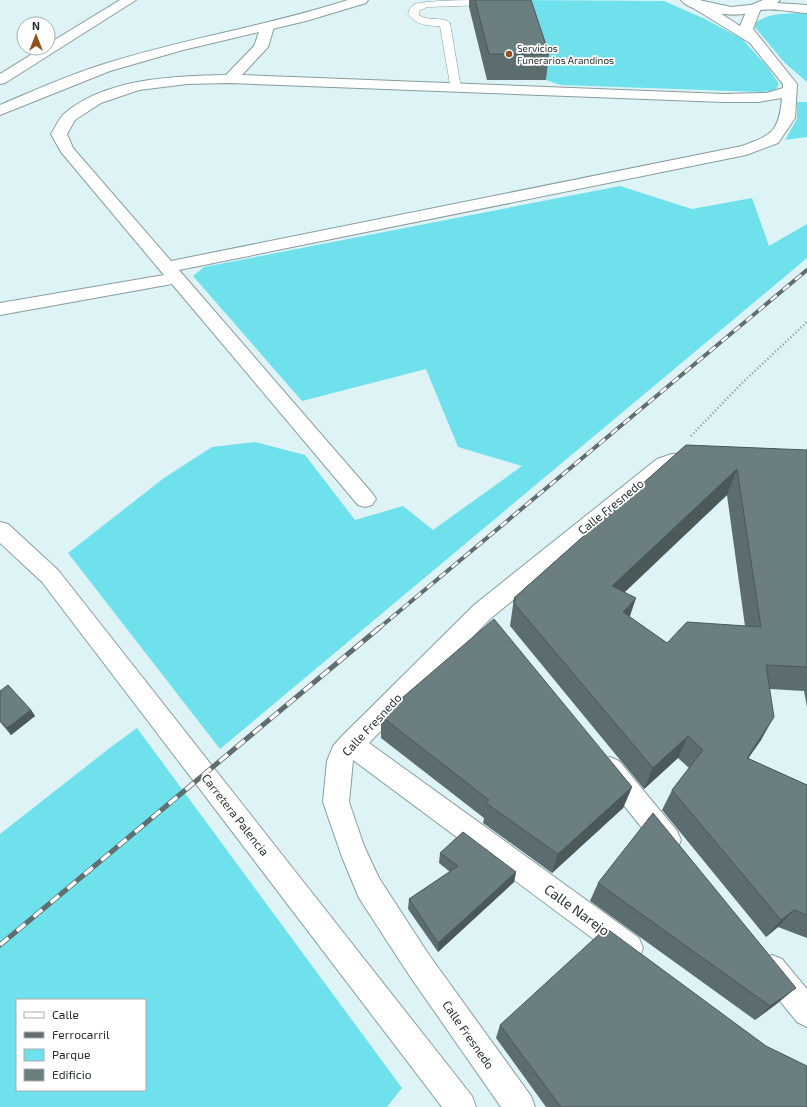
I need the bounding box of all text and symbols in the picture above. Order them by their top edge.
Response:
north arrow [16,16,56,56]
text: N [32,19,40,32]
place label: Servicios Funerarios Arandinos [517,42,614,66]
marker: Servicios Funerarios Arandinos [504,49,514,59]
street label: Calle Fresnedo [575,475,646,537]
street label: Calle Fresnedo [339,690,404,758]
street label: Carretera Palencia [199,770,272,858]
street label: Calle Narejo [541,880,613,939]
street label: Calle Fresnedo [440,998,498,1071]
legend [16,999,146,1091]
text: Calle [52,1007,79,1021]
text: Ferrocarril [52,1027,110,1041]
text: Parque [52,1047,90,1061]
text: Edificio [52,1067,92,1081]

